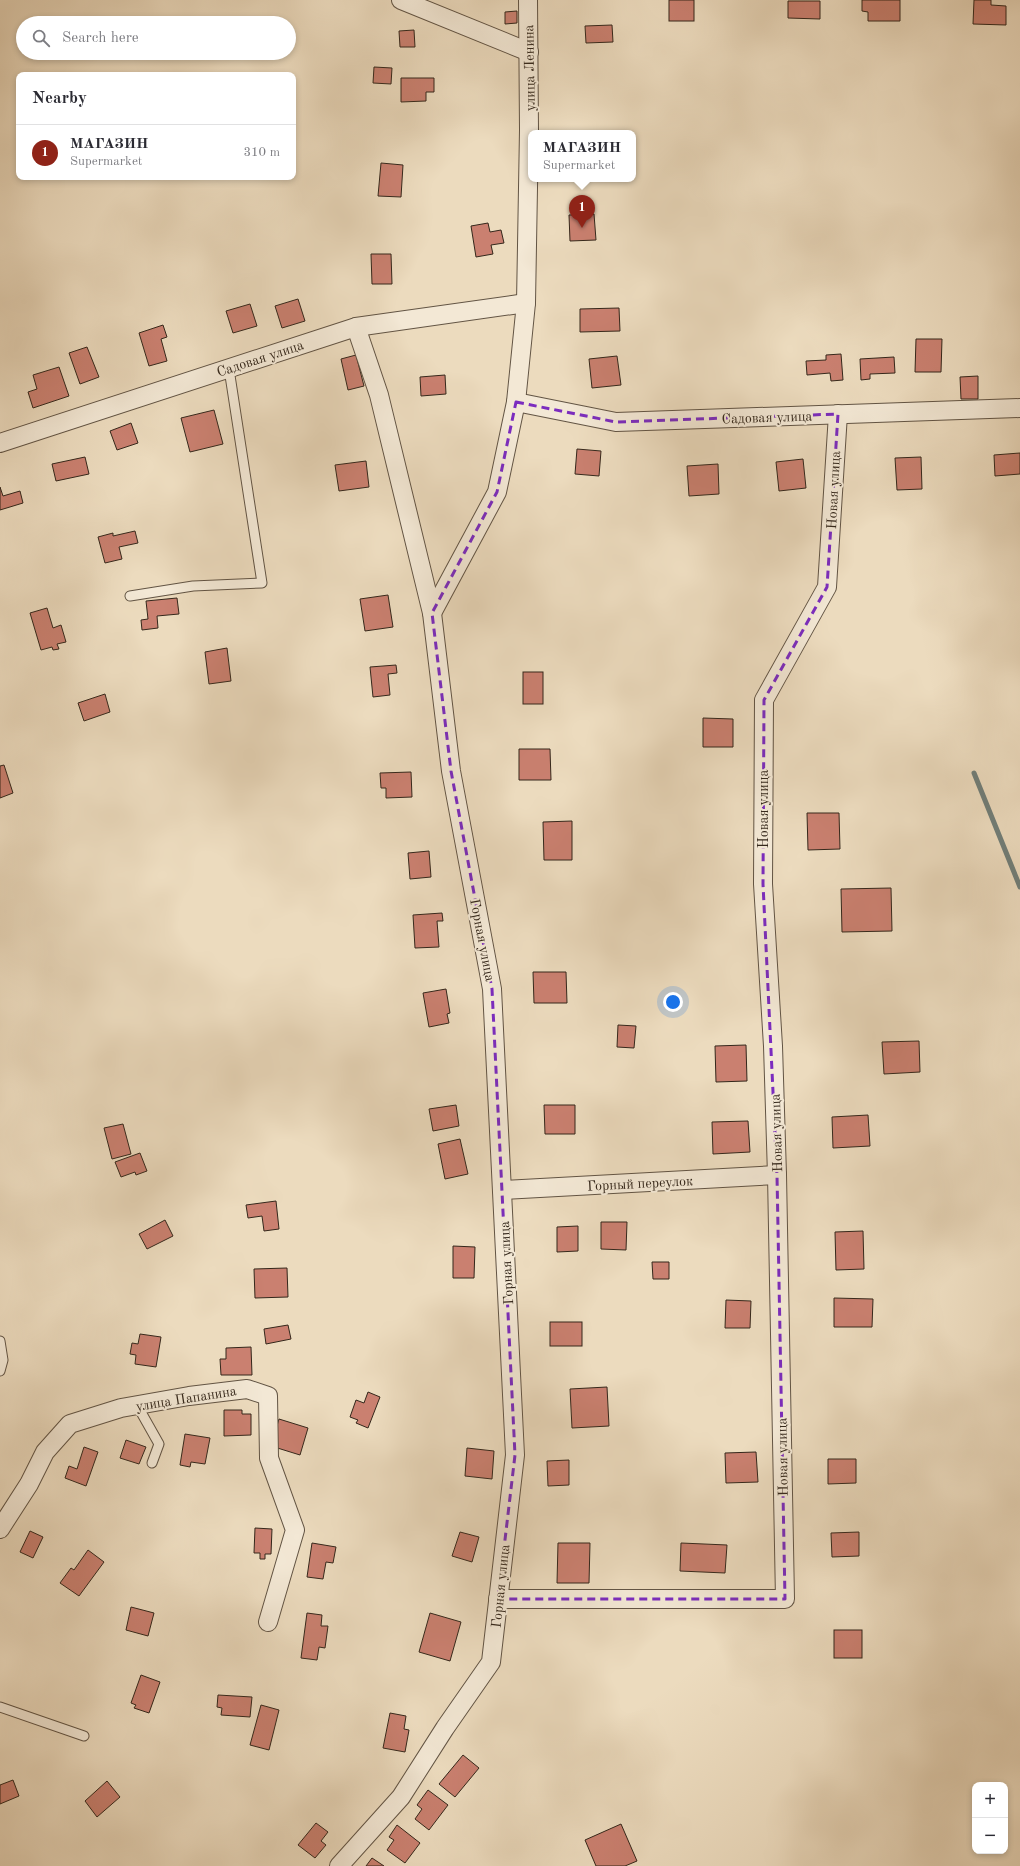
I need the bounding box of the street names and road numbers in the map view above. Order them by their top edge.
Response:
street label: улица Ленина [522,24,538,112]
street label: Садовая улица [215,338,306,380]
street label: Садовая улица [721,409,813,427]
street label: Новая улица [825,450,843,530]
street label: Новая улица [757,770,771,848]
street label: Горная улица [467,898,497,983]
street label: Новая улица [769,1093,785,1172]
street label: Горный переулок [587,1174,693,1194]
street label: Горная улица [498,1221,516,1305]
street label: улица Папанина [135,1384,238,1414]
street label: Новая улица [775,1417,791,1496]
street label: Горная улица [490,1544,512,1629]

